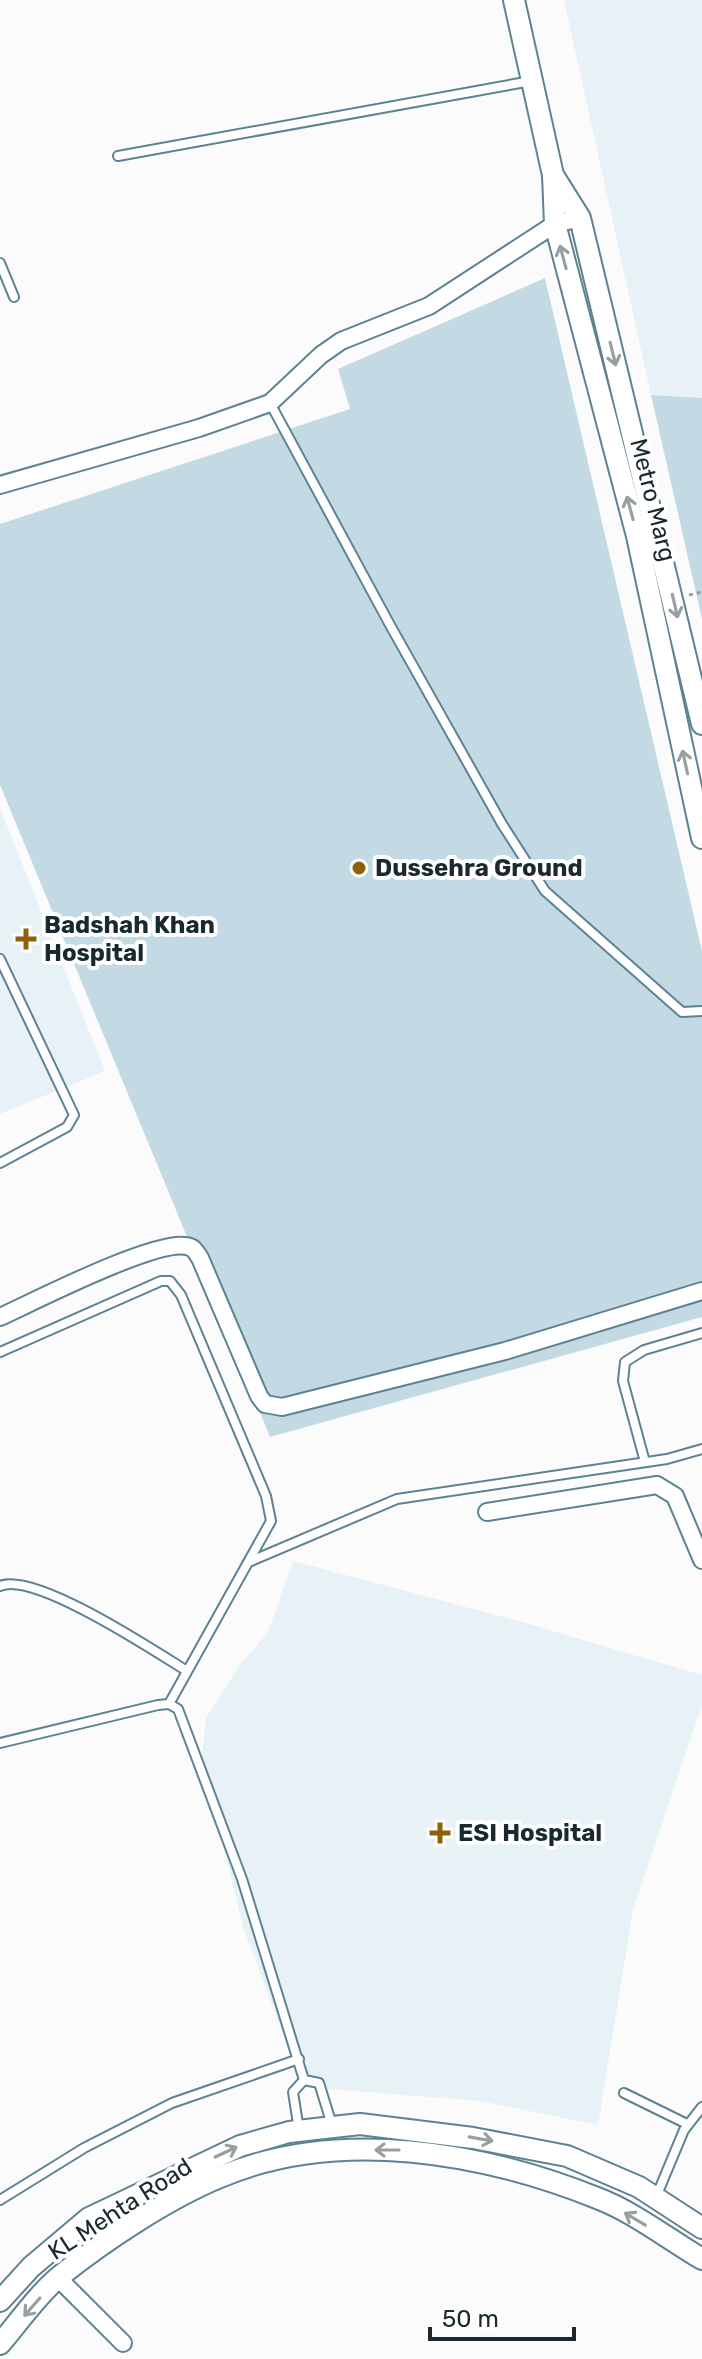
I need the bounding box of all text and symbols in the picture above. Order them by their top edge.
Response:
one-way arrow [555,244,570,270]
one-way arrow [607,340,622,366]
street label: Metro Marg [624,436,682,564]
one-way arrow [621,496,636,522]
one-way arrow [668,593,683,619]
one-way arrow [677,750,692,776]
place label: Dussehra Ground [375,854,583,882]
marker: Dussehra Ground [350,859,368,877]
place label: Badshah Khan Hospital [44,911,215,967]
marker: Badshah Khan Hospital [15,928,37,950]
place label: ESI Hospital [458,1819,602,1847]
marker: ESI Hospital [429,1822,451,1844]
one-way arrow [468,2133,494,2148]
one-way arrow [374,2142,401,2158]
one-way arrow [214,2144,238,2159]
street label: KL Mehta Road [43,2152,197,2266]
one-way arrow [624,2211,647,2227]
scale bar [430,2291,574,2341]
one-way arrow [24,2296,42,2316]
text: 50 m [442,2305,499,2333]

